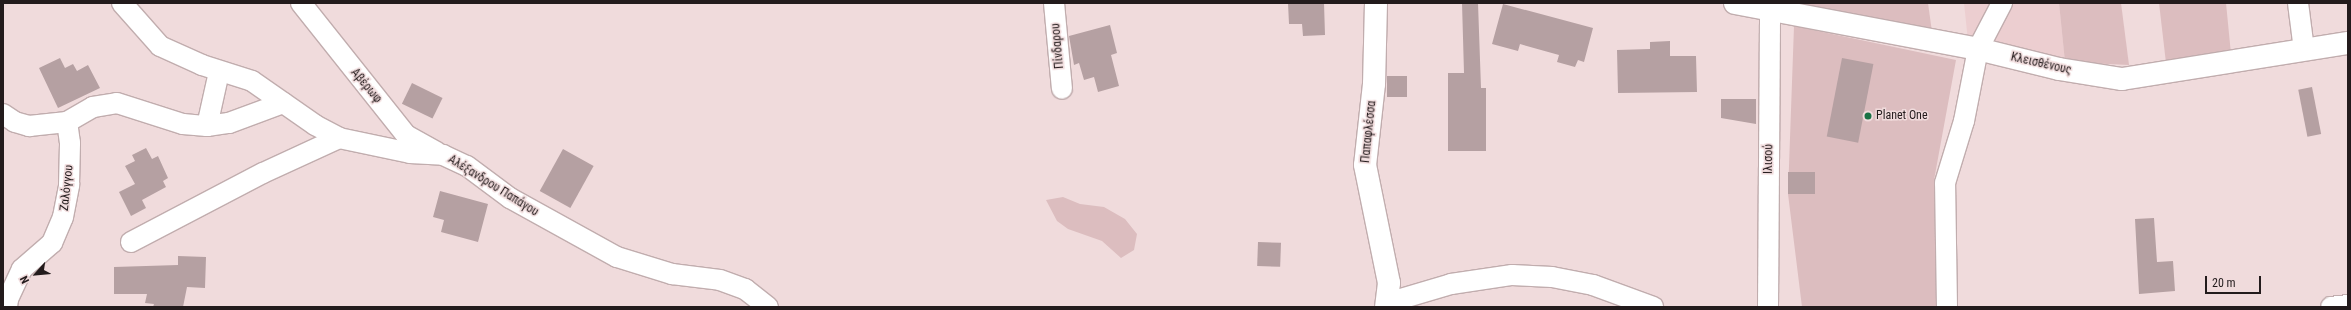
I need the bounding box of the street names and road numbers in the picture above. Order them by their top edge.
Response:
street label: Πίνδαρου [1049,23,1067,69]
street label: Κλεισθένους [2009,50,2073,78]
street label: Αβέρωφ [347,66,385,106]
street label: Παπαφλέσσα [1359,100,1379,164]
street label: Ιλισού [1762,144,1776,174]
street label: Αλέξανδρου Παπάγου [445,152,541,220]
street label: Ζαλόγγου [57,164,77,212]

